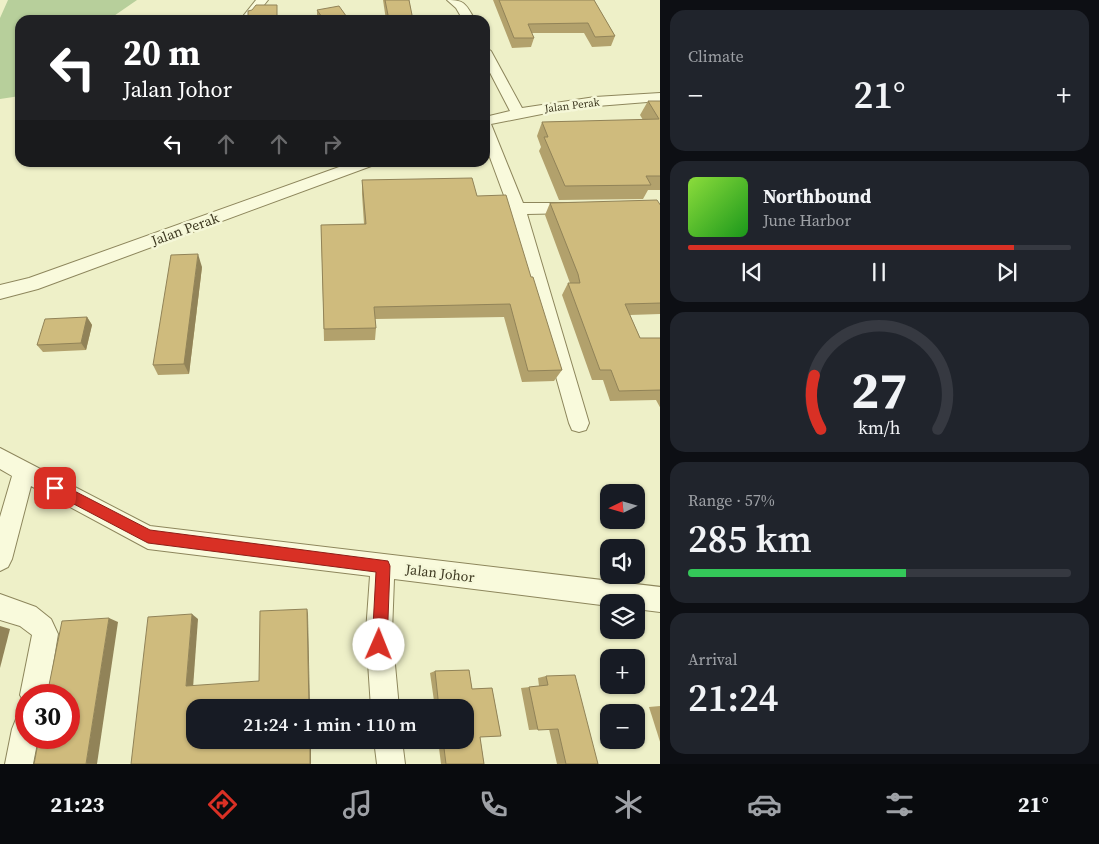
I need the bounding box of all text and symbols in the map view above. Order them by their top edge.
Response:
text: 20 m [123,29,200,77]
icon: left [40,35,105,100]
text: Climate [688,45,744,67]
text: 21° [854,69,905,121]
text: Jalan Johor [123,74,232,104]
text: − [688,76,703,114]
text: + [1056,76,1071,114]
street label: Jalan Perak [543,95,601,116]
icon: left [159,130,187,158]
icon: ahead [212,130,240,158]
icon: ahead [265,130,293,158]
icon: right [318,130,346,158]
text: Northbound [763,183,871,209]
street label: Jalan Perak [148,207,222,251]
text: June Harbor [763,209,851,231]
icon: previous [738,258,766,286]
icon: pause [865,258,893,286]
icon: next [993,258,1021,286]
text: 27 [851,354,908,425]
text: km/h [858,415,901,440]
pin [34,467,76,509]
icon: arrive [41,474,69,502]
north arrow [600,484,645,529]
map controls [600,484,645,749]
text: Range · 57% [688,489,775,511]
text: 285 km [688,513,812,565]
button: sound [600,539,645,584]
street label: Jalan Johor [403,559,476,587]
button: layers [600,594,645,639]
position arrow [352,618,404,670]
text: Arrival [688,648,737,670]
button: + [600,649,645,694]
text: 21:24 [688,672,778,724]
speed limit sign: 30 [15,684,80,749]
button: − [600,704,645,749]
text: 21:24 · 1 min · 110 m [243,711,417,737]
icon: directions [205,787,240,822]
icon: music [340,787,375,822]
icon: phone [476,787,511,822]
icon: climate [611,787,646,822]
icon: car [747,787,782,822]
icon: filters [882,787,917,822]
text: 21:23 [50,789,105,819]
text: 21° [1018,789,1049,819]

